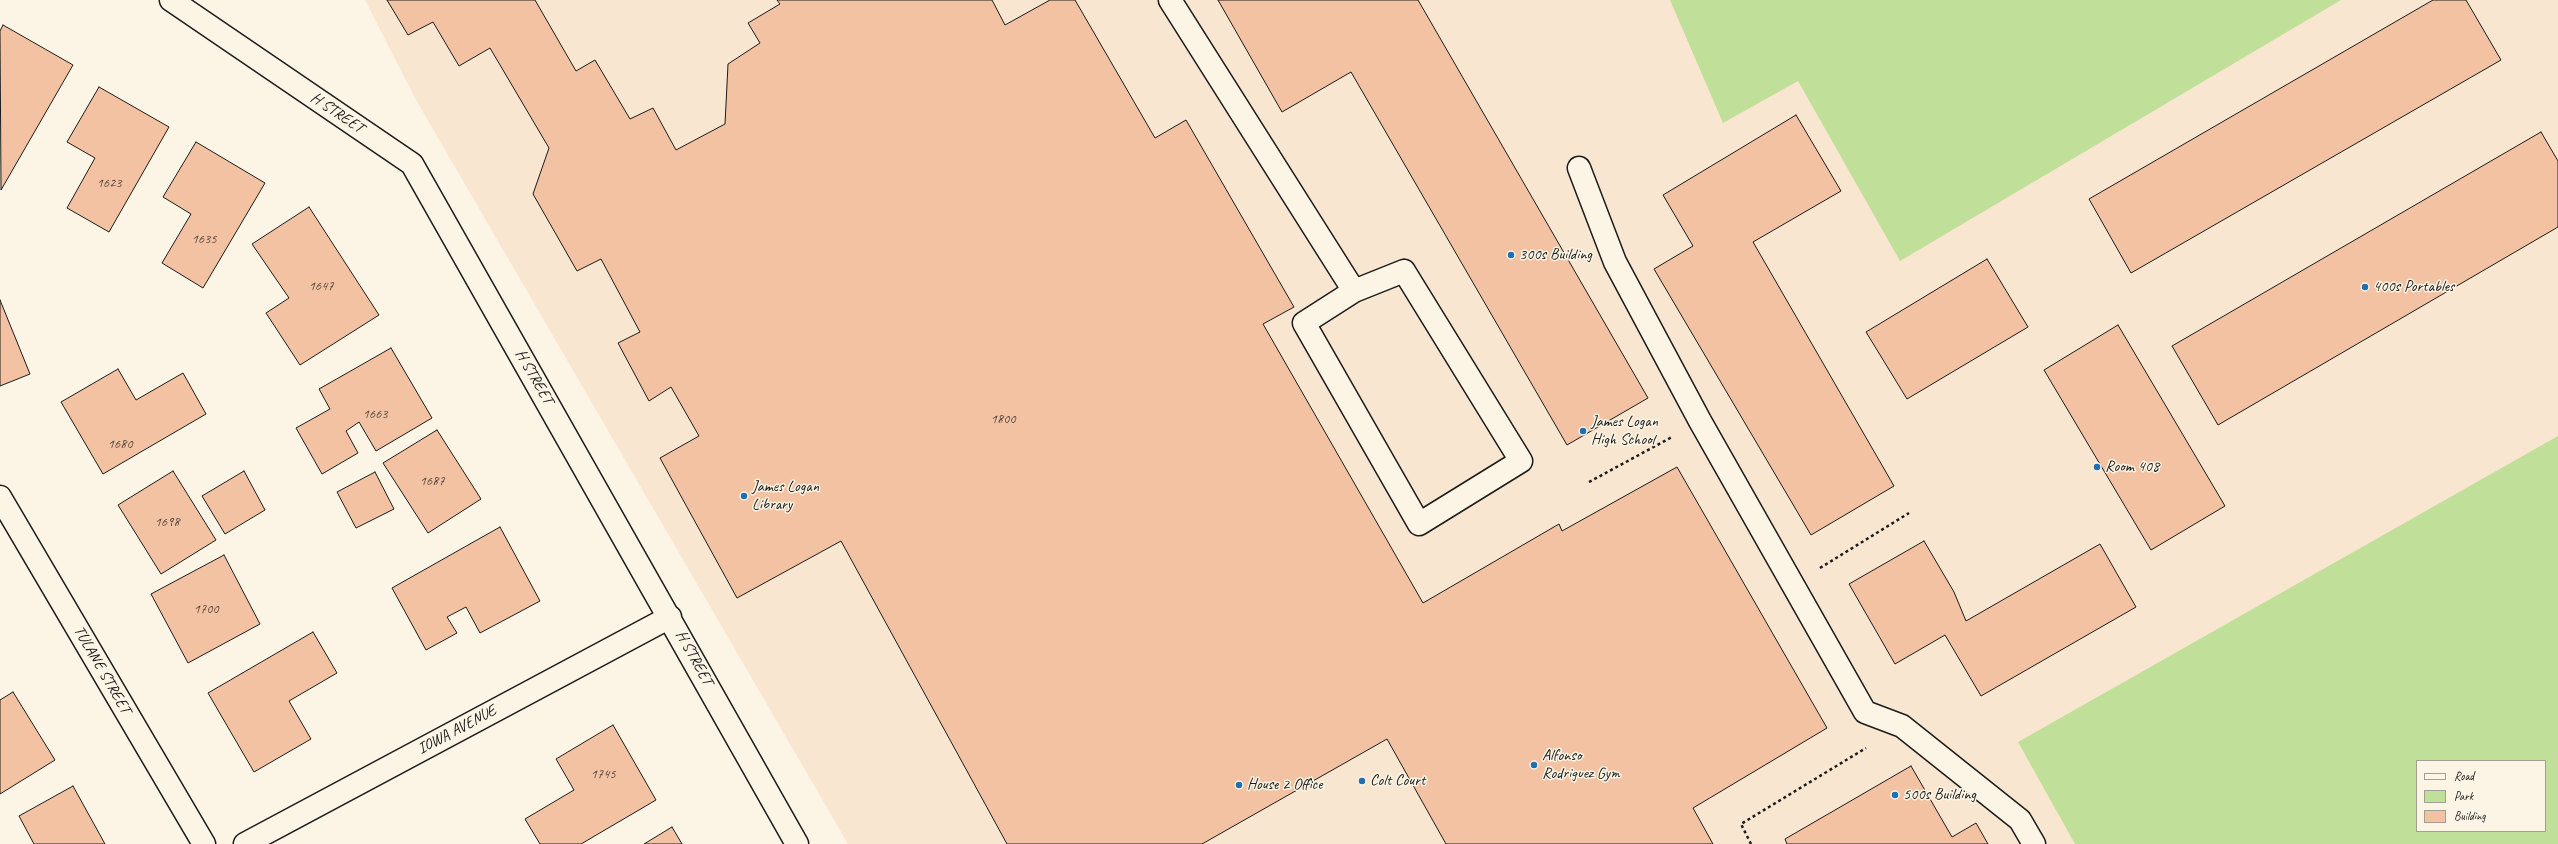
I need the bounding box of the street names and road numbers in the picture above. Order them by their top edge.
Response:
street label: H STREET [307,88,367,138]
street label: H STREET [511,346,557,408]
street label: TULANE STREET [69,623,135,717]
street label: H STREET [671,627,717,689]
street label: IOWA AVENUE [414,701,500,759]

